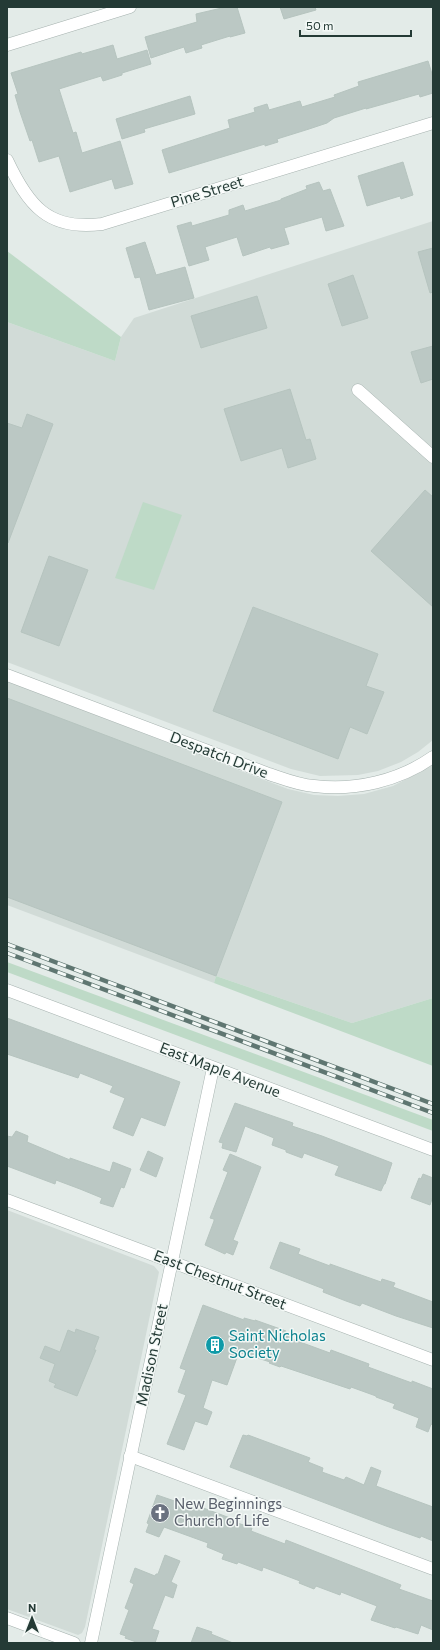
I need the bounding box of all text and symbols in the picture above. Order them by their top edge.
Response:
scale bar [300,12,411,38]
text: 50 m [306,18,334,32]
street label: Pine Street [168,171,245,211]
street label: Despatch Drive [168,727,271,781]
street label: East Maple Avenue [157,1038,283,1100]
street label: East Chestnut Street [151,1245,289,1313]
street label: Madison Street [131,1302,171,1408]
place label: Saint Nicholas Society [229,1326,326,1361]
building icon: Saint Nicholas Society [204,1334,226,1356]
place label: New Beginnings Church of Life [174,1494,282,1529]
church icon: New Beginnings Church of Life [149,1502,171,1524]
north arrow [12,1598,52,1638]
text: N [28,1601,36,1614]

